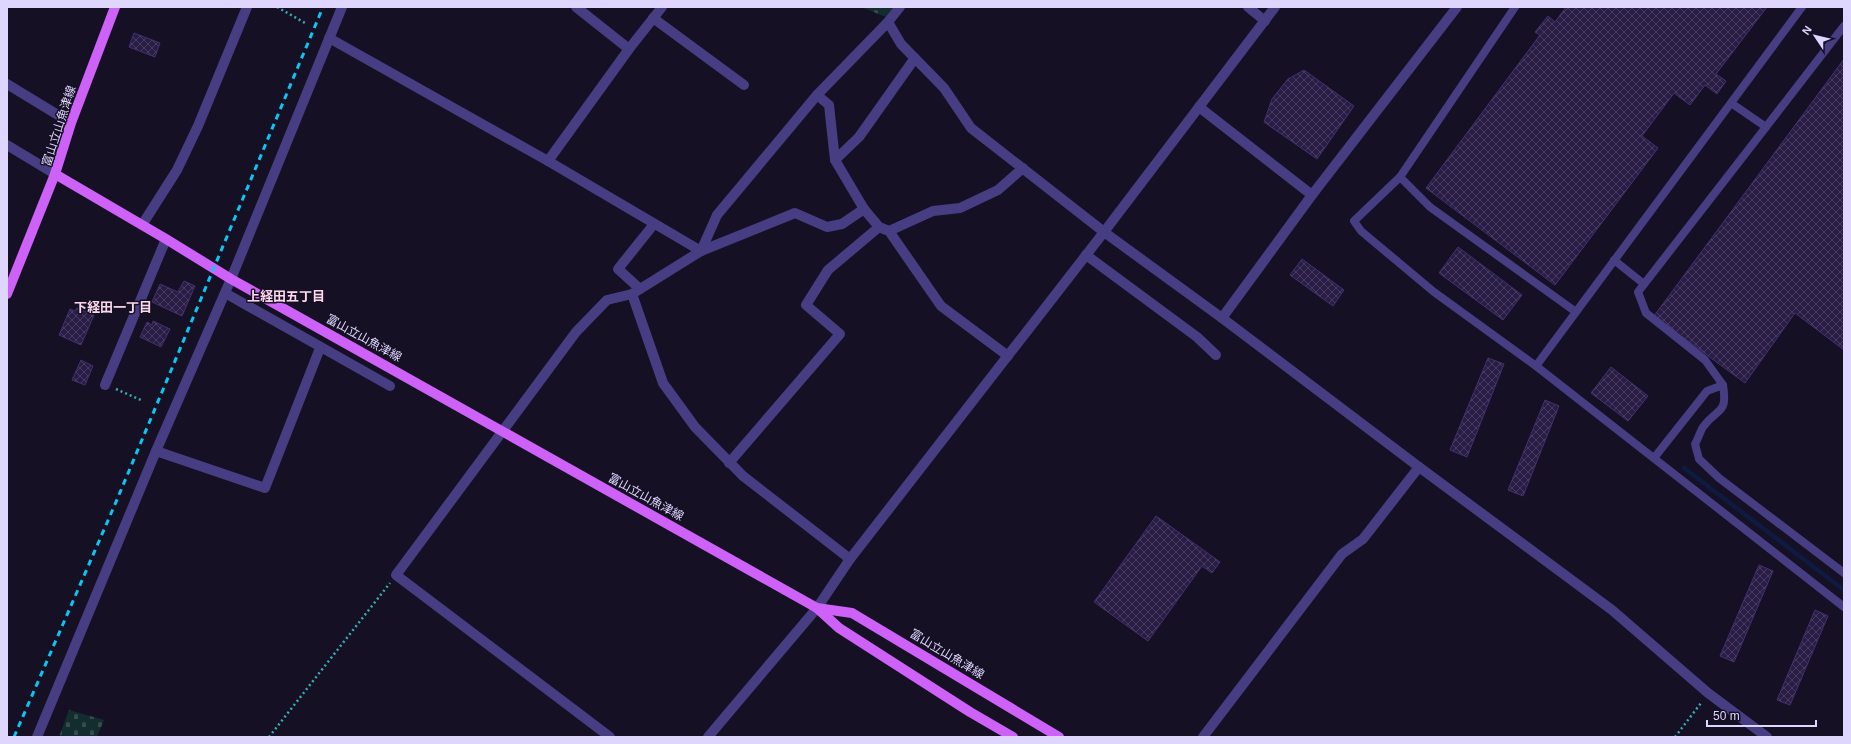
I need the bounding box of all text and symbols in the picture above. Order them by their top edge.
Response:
north arrow [1795,16,1835,56]
text: N [1800,24,1814,37]
street label: 富山立山魚津線 [39,84,79,168]
district label: 上経田五丁目 [247,289,325,304]
district label: 下経田一丁目 [74,300,152,315]
street label: 富山立山魚津線 [324,312,404,364]
street label: 富山立山魚津線 [606,471,686,523]
street label: 富山立山魚津線 [907,626,987,682]
scale bar [1707,702,1816,728]
text: 50 m [1713,709,1740,723]

